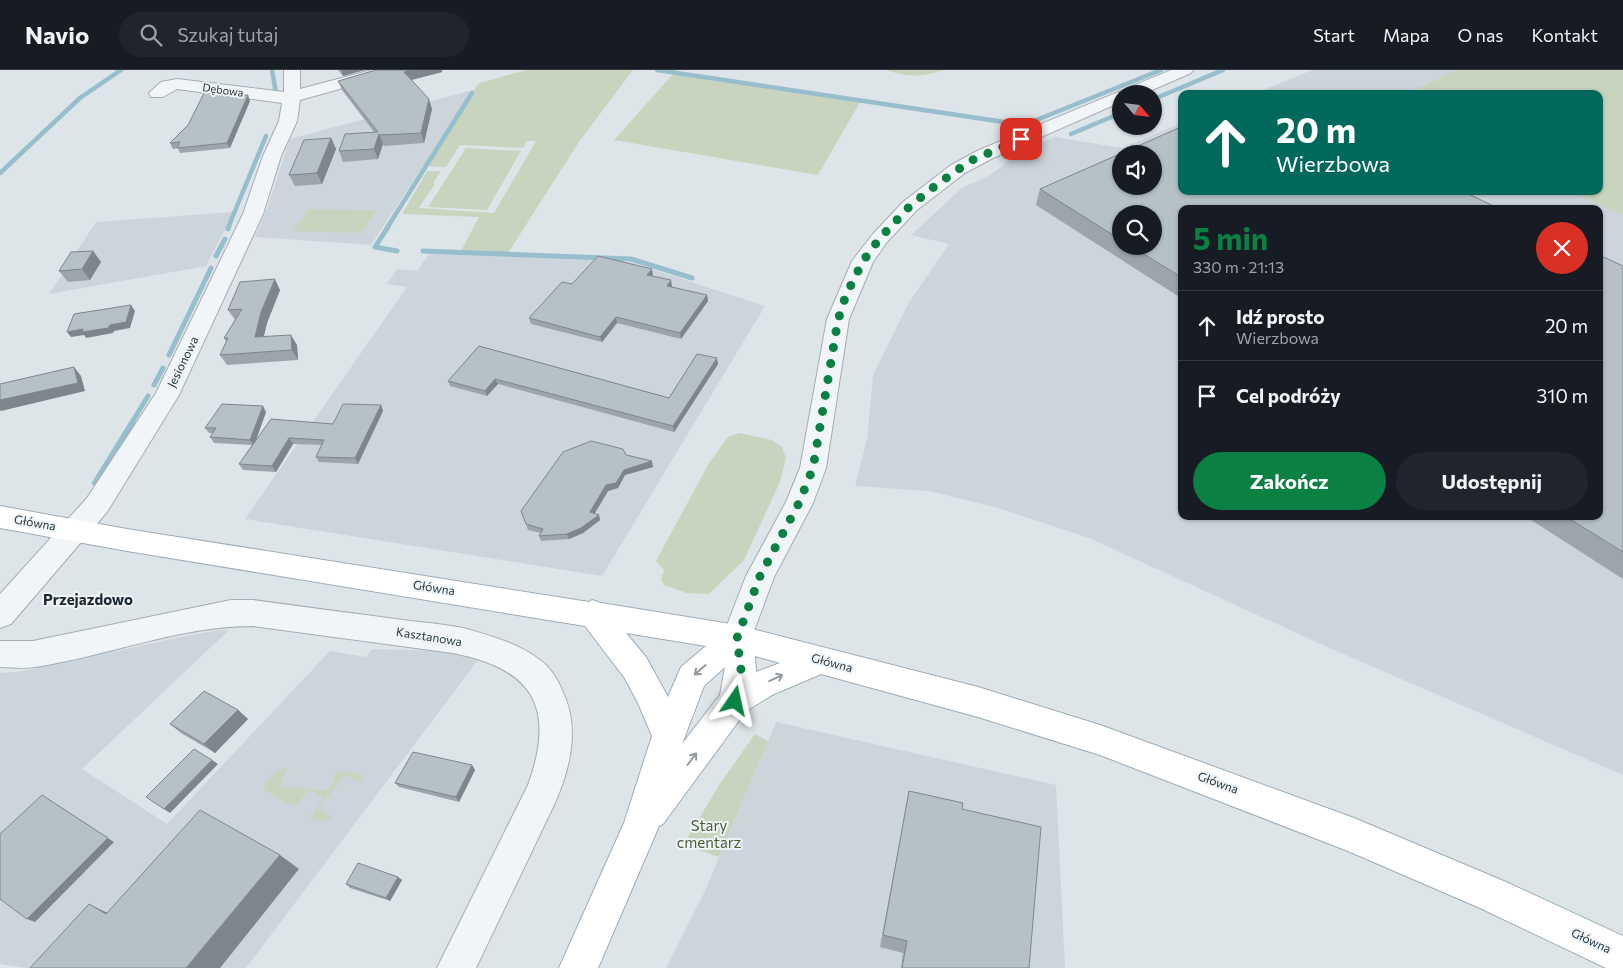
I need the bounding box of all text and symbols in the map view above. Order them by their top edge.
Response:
search box [119,12,469,57]
text: Navio [25,20,89,49]
icon: search [137,21,165,49]
text: Szukaj tutaj [177,23,278,46]
text: Start [1313,24,1355,46]
text: Mapa [1383,24,1429,46]
text: O nas [1457,24,1504,46]
text: Kontakt [1532,24,1598,46]
street label: Dębowa [202,80,244,99]
north arrow [1112,85,1162,135]
map controls [1112,85,1162,255]
text: 20 m [1276,107,1356,150]
icon: ahead [1193,110,1258,175]
pin [1000,118,1042,160]
icon: arrive [1007,125,1035,153]
button: sound [1112,145,1162,195]
text: Wierzbowa [1276,150,1390,177]
button: search [1112,205,1162,255]
text: 5 min [1193,219,1268,256]
button: close [1536,222,1588,274]
text: 330 m · 21:13 [1193,257,1284,276]
text: Idź prosto [1236,305,1325,328]
icon: ahead [1193,312,1221,340]
text: 20 m [1545,314,1588,337]
text: Wierzbowa [1236,328,1319,347]
street label: Jesionowa [164,334,201,390]
icon: arrive [1193,382,1221,410]
text: Cel podróży [1236,384,1341,407]
text: 310 m [1536,384,1588,407]
button: Zakończ [1193,452,1386,510]
button: Udostępnij [1396,452,1588,510]
street label: Główna [13,511,57,533]
street label: Główna [412,577,456,597]
district label: Przejazdowo [43,590,133,608]
street label: Kasztanowa [395,624,463,648]
street label: Główna [810,650,854,674]
one-way arrow [694,664,707,675]
one-way arrow [768,673,783,683]
position arrow [708,674,760,726]
one-way arrow [686,753,697,766]
street label: Główna [1196,768,1241,796]
park label: Stary cmentarz [677,816,741,851]
street label: Główna [1569,925,1613,955]

